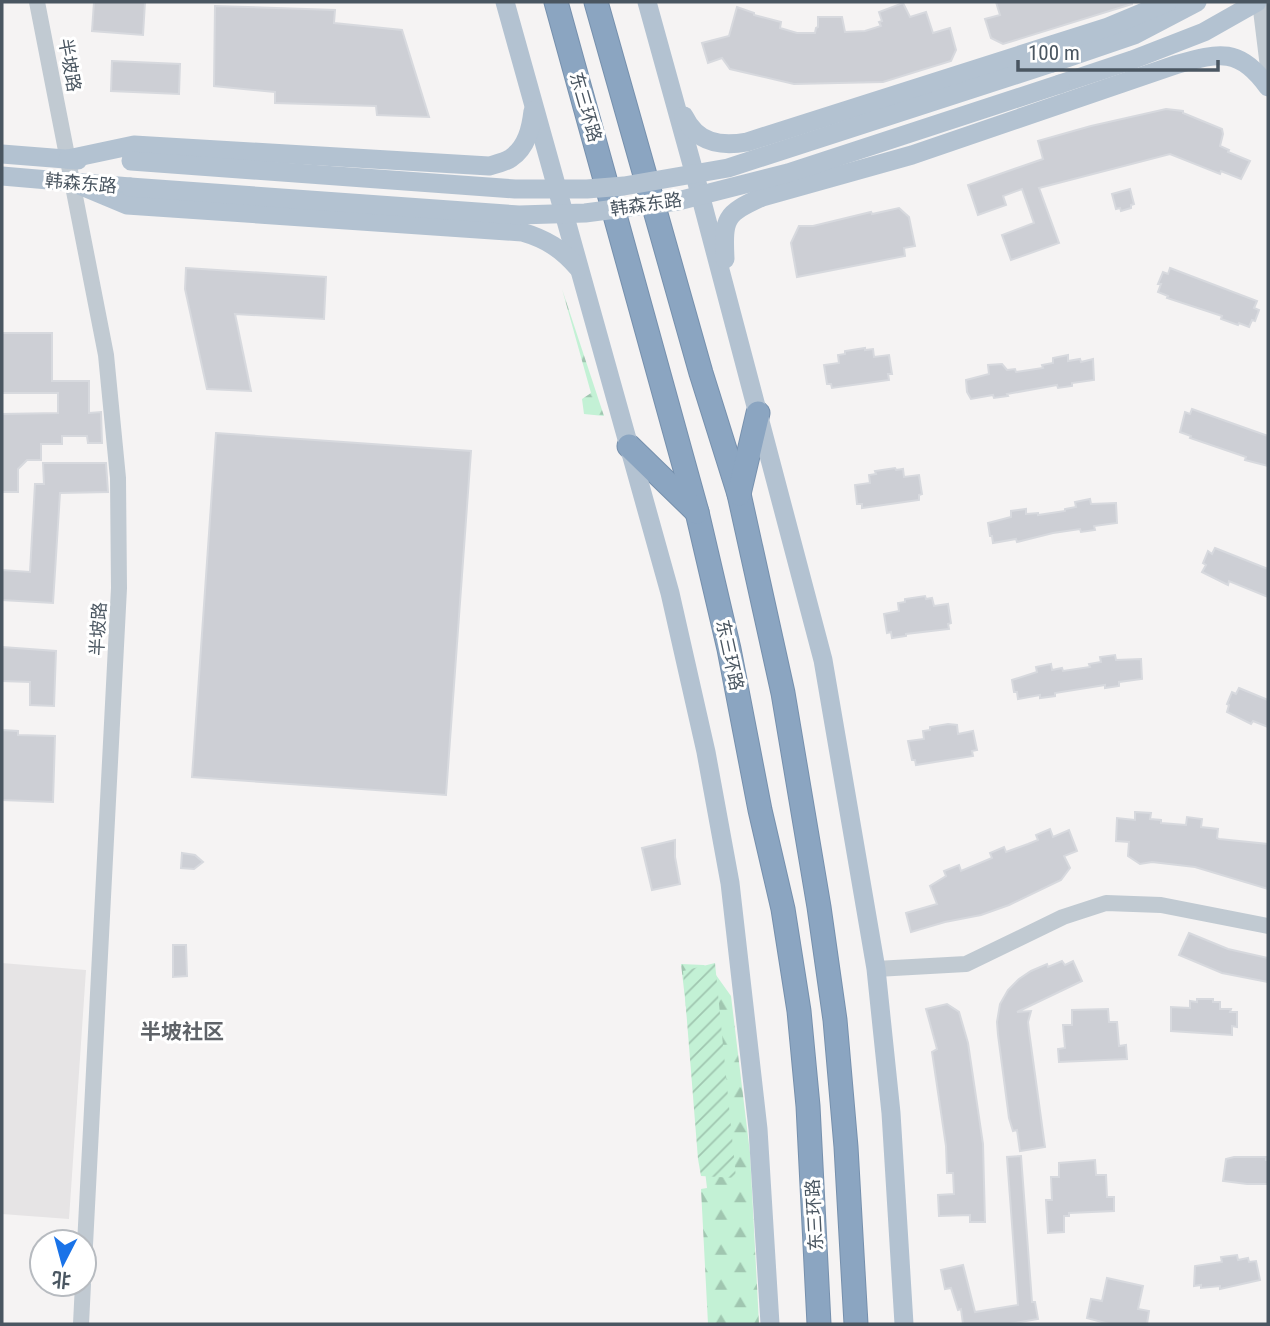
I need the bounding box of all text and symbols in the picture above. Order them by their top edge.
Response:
scale bar [1018,28,1218,72]
street label: 半坡路 [55,37,85,93]
text: 100 m [1028,41,1080,65]
street label: 东三环路 [566,70,606,144]
street label: 韩森东路 [44,169,118,197]
street label: 韩森东路 [609,189,683,219]
street label: 半坡路 [86,601,110,657]
street label: 东三环路 [712,618,748,692]
district label: 半坡社区 [140,1020,224,1044]
street label: 东三环路 [802,1178,826,1252]
north arrow [28,1228,98,1298]
text: 北 [51,1267,72,1292]

